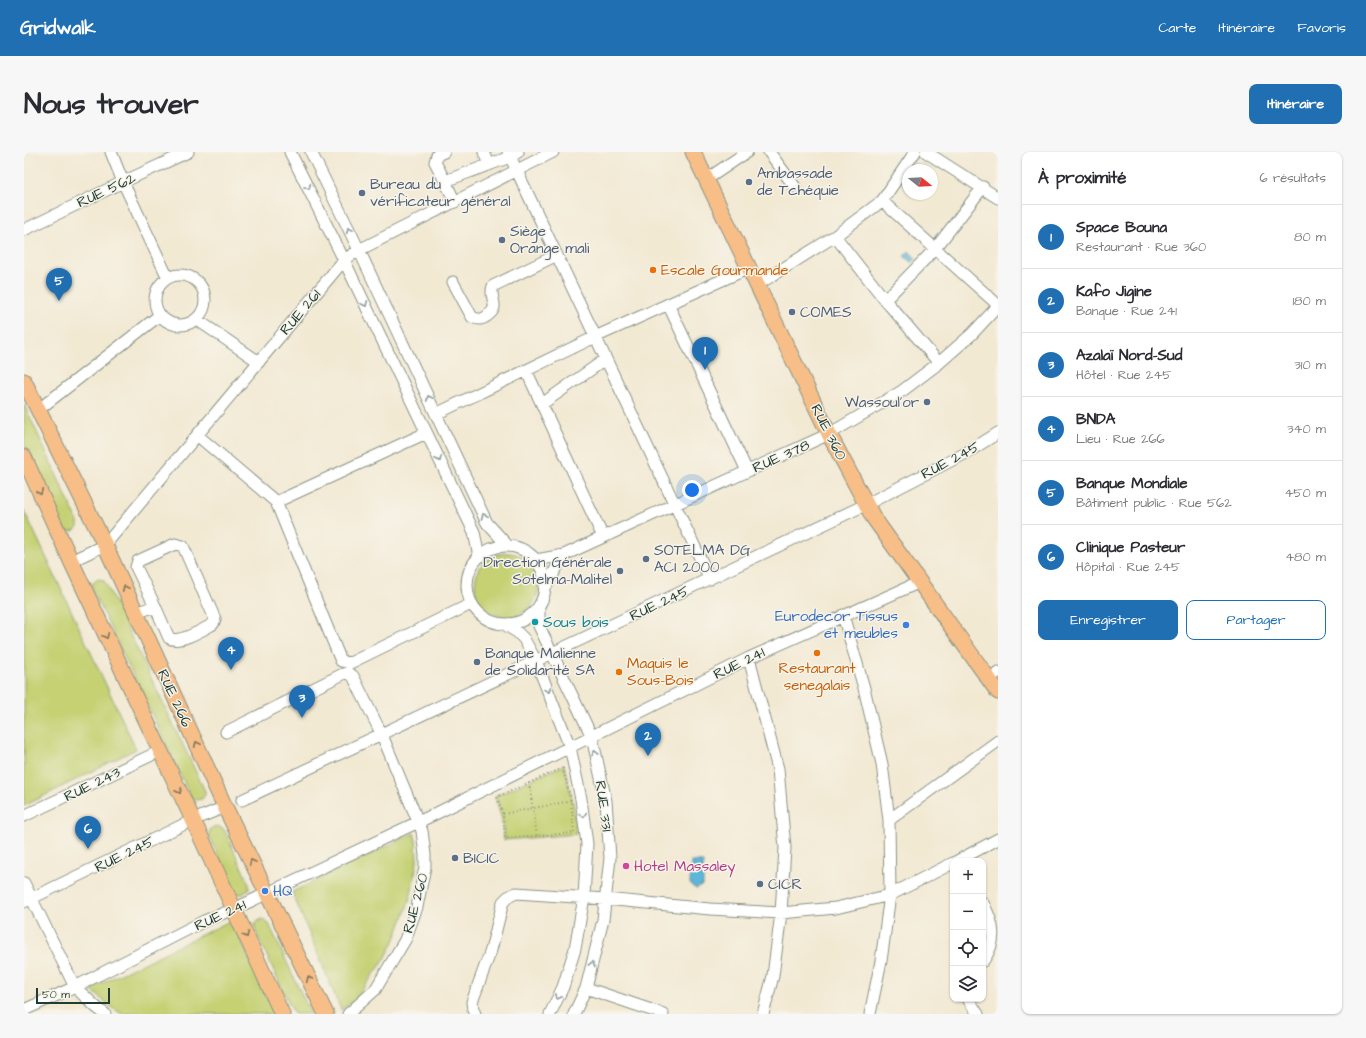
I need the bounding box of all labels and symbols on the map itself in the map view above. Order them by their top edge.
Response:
place label: Ambassade de Tchéquie [757,163,839,201]
north arrow [902,164,938,200]
street label: RUE 562 [73,168,139,213]
place label: Bureau du vérificateur général [370,174,511,213]
marker: Ambassade de Tchéquie [744,177,754,187]
one-way arrow [303,183,311,190]
marker: Bureau du vérificateur général [357,188,367,198]
place label: Siège Orange mali [510,221,590,260]
one-way arrow [346,226,354,234]
marker: Siège Orange mali [497,235,507,245]
place label: Escale Gourmande [661,260,788,281]
marker: Escale Gourmande [648,265,658,275]
pin: 5 [46,268,72,301]
street label: RUE 261 [275,285,326,340]
one-way arrow [360,299,368,307]
place label: COMES [800,302,852,323]
marker: COMES [787,307,797,317]
pin: 1 [692,337,718,370]
place label: Wassoul'or [845,392,919,413]
one-way arrow [426,395,434,402]
marker: Wassoul'or [922,397,932,407]
street label: RUE 360 [805,401,852,464]
street label: RUE 378 [749,434,813,478]
street label: RUE 245 [917,436,983,485]
one-way arrow [434,455,442,462]
your location [682,480,702,500]
one-way arrow [35,488,43,496]
one-way arrow [481,512,489,520]
place label: SOTELMA DG ACI 2000 [654,540,751,578]
place label: Direction Générale Sotelma-Malitel [483,552,612,590]
marker: SOTELMA DG ACI 2000 [641,554,651,564]
marker: Direction Générale Sotelma-Malitel [615,566,625,576]
street label: RUE 245 [626,580,693,626]
one-way arrow [122,585,130,593]
place label: Eurodecor Tissus et meubles [775,606,898,644]
place label: Sous bois [543,612,609,633]
marker: Sous bois [530,617,540,627]
marker: Eurodecor Tissus et meubles [901,620,911,630]
one-way arrow [101,631,109,639]
pin: 4 [218,637,244,670]
street label: RUE 241 [710,642,768,685]
place label: Banque Malienne de Solidarité SA [485,643,596,681]
marker: Restaurant senegalais [812,648,822,658]
place label: Maquis le Sous-Bois [627,653,694,691]
marker: Banque Malienne de Solidarité SA [472,657,482,667]
place label: Restaurant senegalais [778,658,856,697]
street label: RUE 266 [152,666,197,731]
marker: Maquis le Sous-Bois [614,667,624,677]
pin: 3 [289,685,315,718]
one-way arrow [543,686,551,694]
pin: 2 [635,723,661,756]
one-way arrow [194,741,202,749]
one-way arrow [592,750,600,756]
street label: RUE 243 [60,762,124,807]
street label: RUE 331 [590,779,617,833]
one-way arrow [174,787,182,795]
one-way arrow [578,812,587,818]
pin: 6 [75,816,101,849]
street label: RUE 245 [91,831,158,878]
place label: BICIC [463,848,500,869]
marker: BICIC [450,853,460,863]
place label: Hotel Massaley [634,856,736,878]
one-way arrow [249,859,257,866]
marker: Hotel Massaley [621,861,631,871]
street label: RUE 260 [397,870,434,936]
place label: CICR [768,874,802,895]
marker: CICR [755,879,765,889]
place label: HQ [273,881,293,902]
marker: HQ [260,886,270,896]
street label: RUE 241 [191,894,250,937]
one-way arrow [241,931,249,938]
one-way arrow [587,961,595,967]
one-way arrow [306,976,314,983]
scale bar [36,986,110,1005]
one-way arrow [555,993,563,1000]

